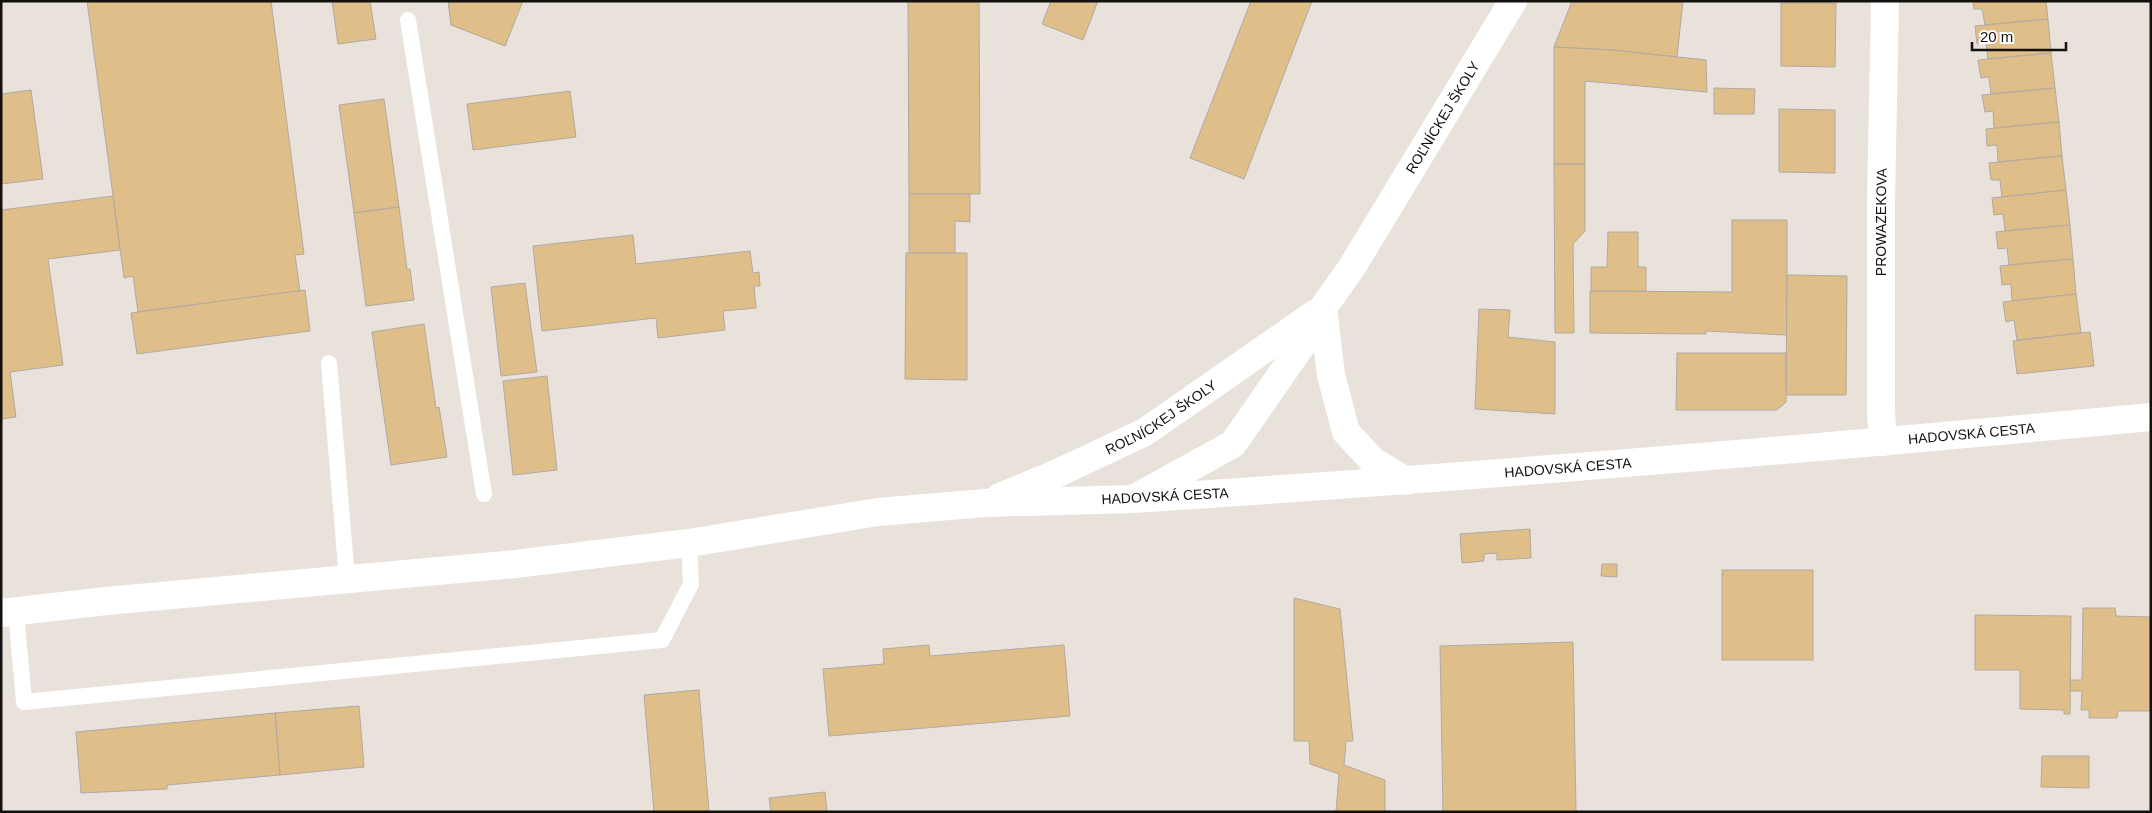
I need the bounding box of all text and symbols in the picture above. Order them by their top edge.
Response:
scale bar [1972,20,2066,52]
text: 20 m [1980,28,2013,45]
street label: ROĽNÍCKEJ ŠKOLY [1402,58,1483,176]
street label: PROWAZEKOVA [1873,167,1890,276]
street label: ROĽNÍCKEJ ŠKOLY [1103,376,1220,458]
street label: HADOVSKÁ CESTA [1907,420,2036,447]
street label: HADOVSKÁ CESTA [1504,455,1633,481]
street label: HADOVSKÁ CESTA [1101,485,1230,507]

